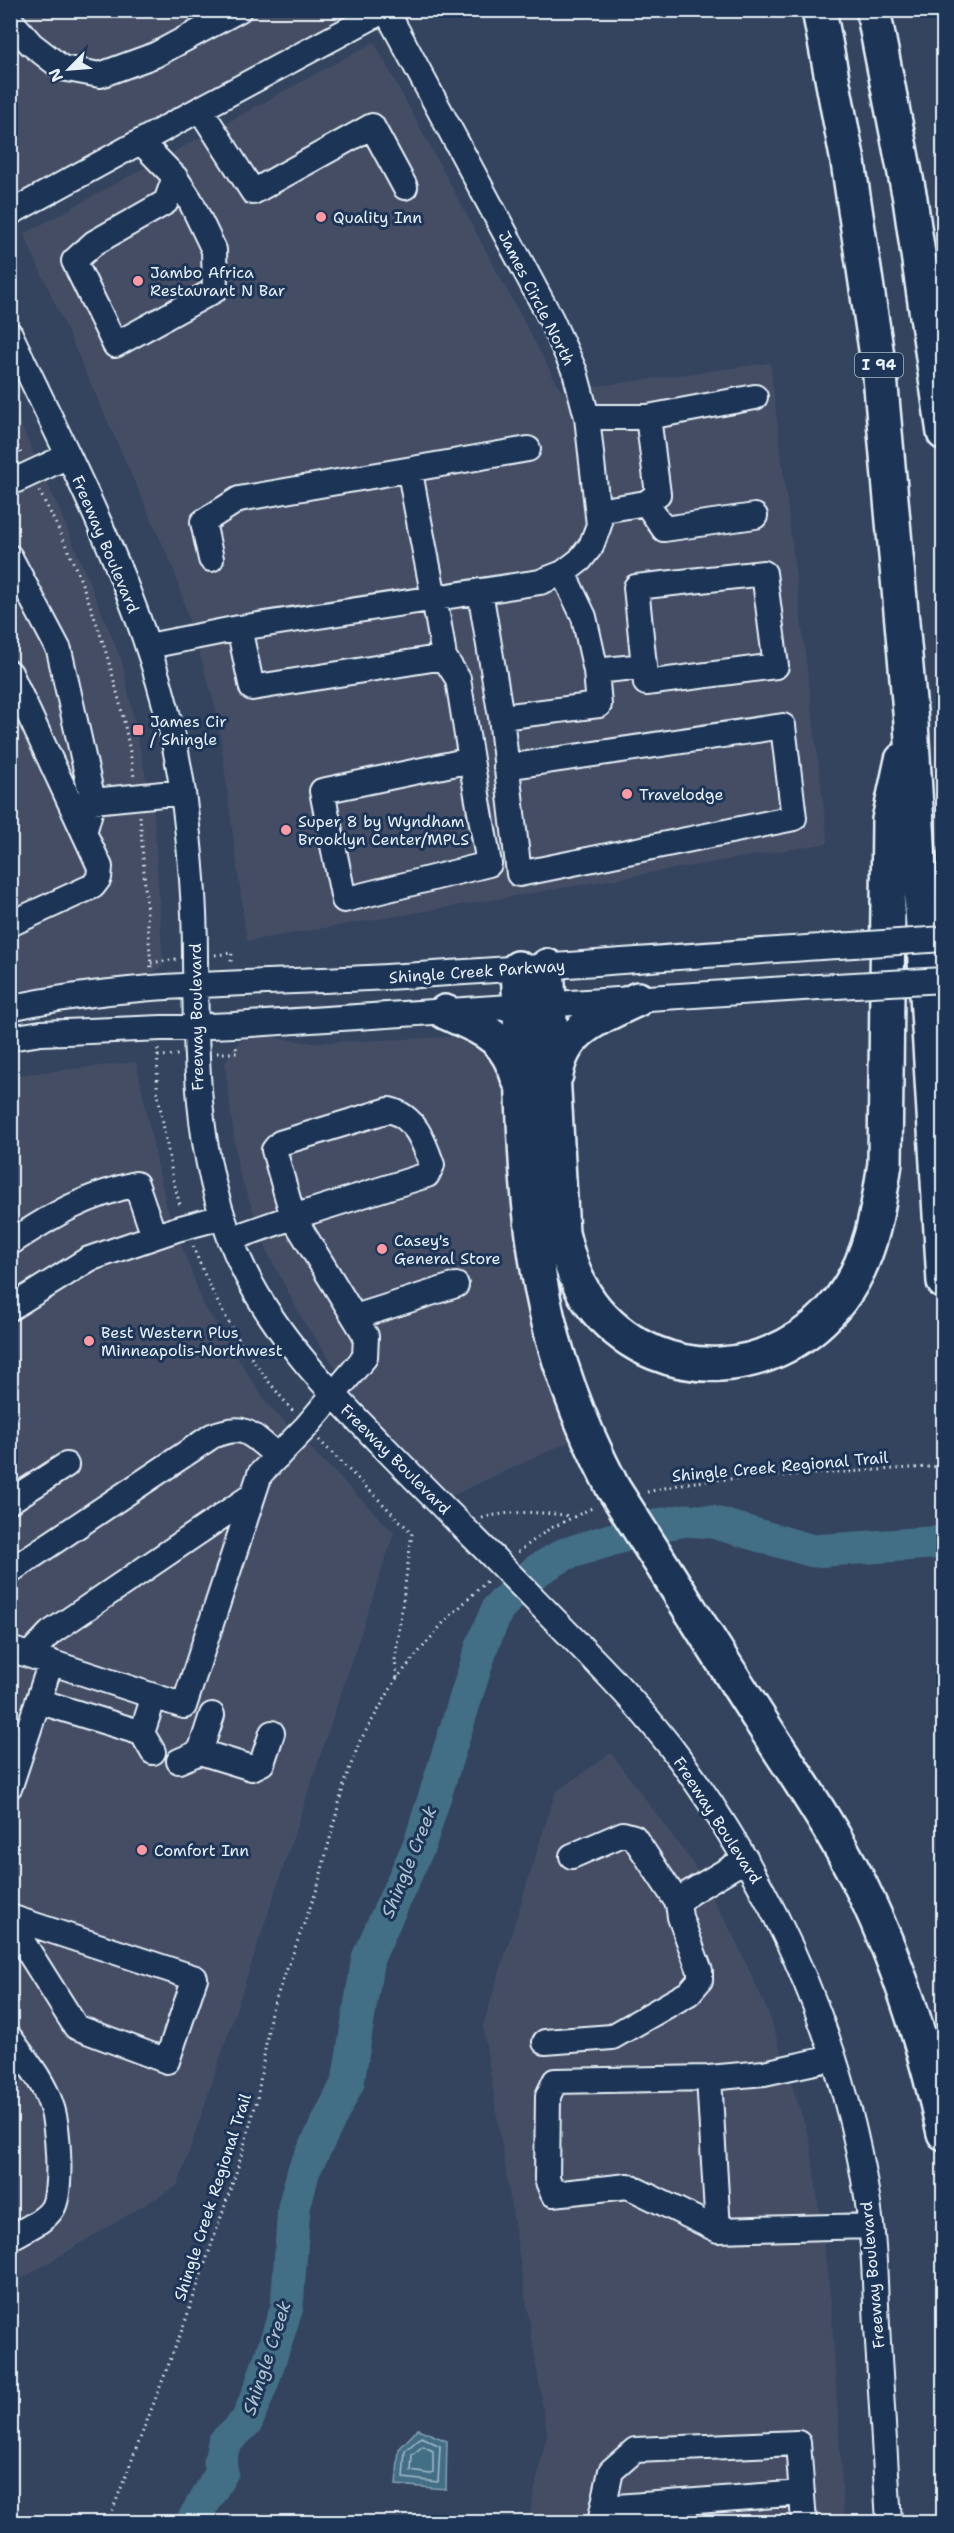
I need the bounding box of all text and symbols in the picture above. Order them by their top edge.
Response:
north arrow [39,39,99,99]
text: N [44,65,68,85]
place label: Quality Inn [333,207,422,228]
marker: Quality Inn [314,210,328,224]
street label: James Circle North [494,227,580,369]
place label: Jambo Africa Restaurant N Bar [150,262,285,301]
marker: Jambo Africa Restaurant N Bar [131,274,145,288]
road number: I 94 [855,353,903,377]
street label: Freeway Boulevard [67,472,144,616]
place label: James Cir / Shingle [150,711,227,750]
marker: James Cir / Shingle [131,723,145,737]
place label: Travelodge [639,784,724,805]
marker: Travelodge [620,787,634,801]
place label: Super 8 by Wyndham Brooklyn Center/MPLS [298,811,469,850]
marker: Super 8 by Wyndham Brooklyn Center/MPLS [279,823,293,837]
street label: Freeway Boulevard [185,943,208,1091]
street label: Shingle Creek Parkway [388,955,566,988]
place label: Casey's General Store [394,1230,501,1269]
marker: Casey's General Store [375,1242,389,1256]
place label: Best Western Plus Minneapolis-Northwest [101,1322,283,1361]
marker: Best Western Plus Minneapolis-Northwest [82,1334,96,1348]
street label: Freeway Boulevard [336,1400,455,1519]
street label: Shingle Creek Regional Trail [671,1447,889,1486]
street label: Freeway Boulevard [669,1753,767,1888]
water label: Shingle Creek [376,1802,443,1922]
place label: Comfort Inn [154,1840,249,1861]
marker: Comfort Inn [135,1843,149,1857]
street label: Shingle Creek Regional Trail [169,2091,256,2304]
street label: Freeway Boulevard [856,2201,889,2349]
water label: Shingle Creek [237,2297,297,2418]

